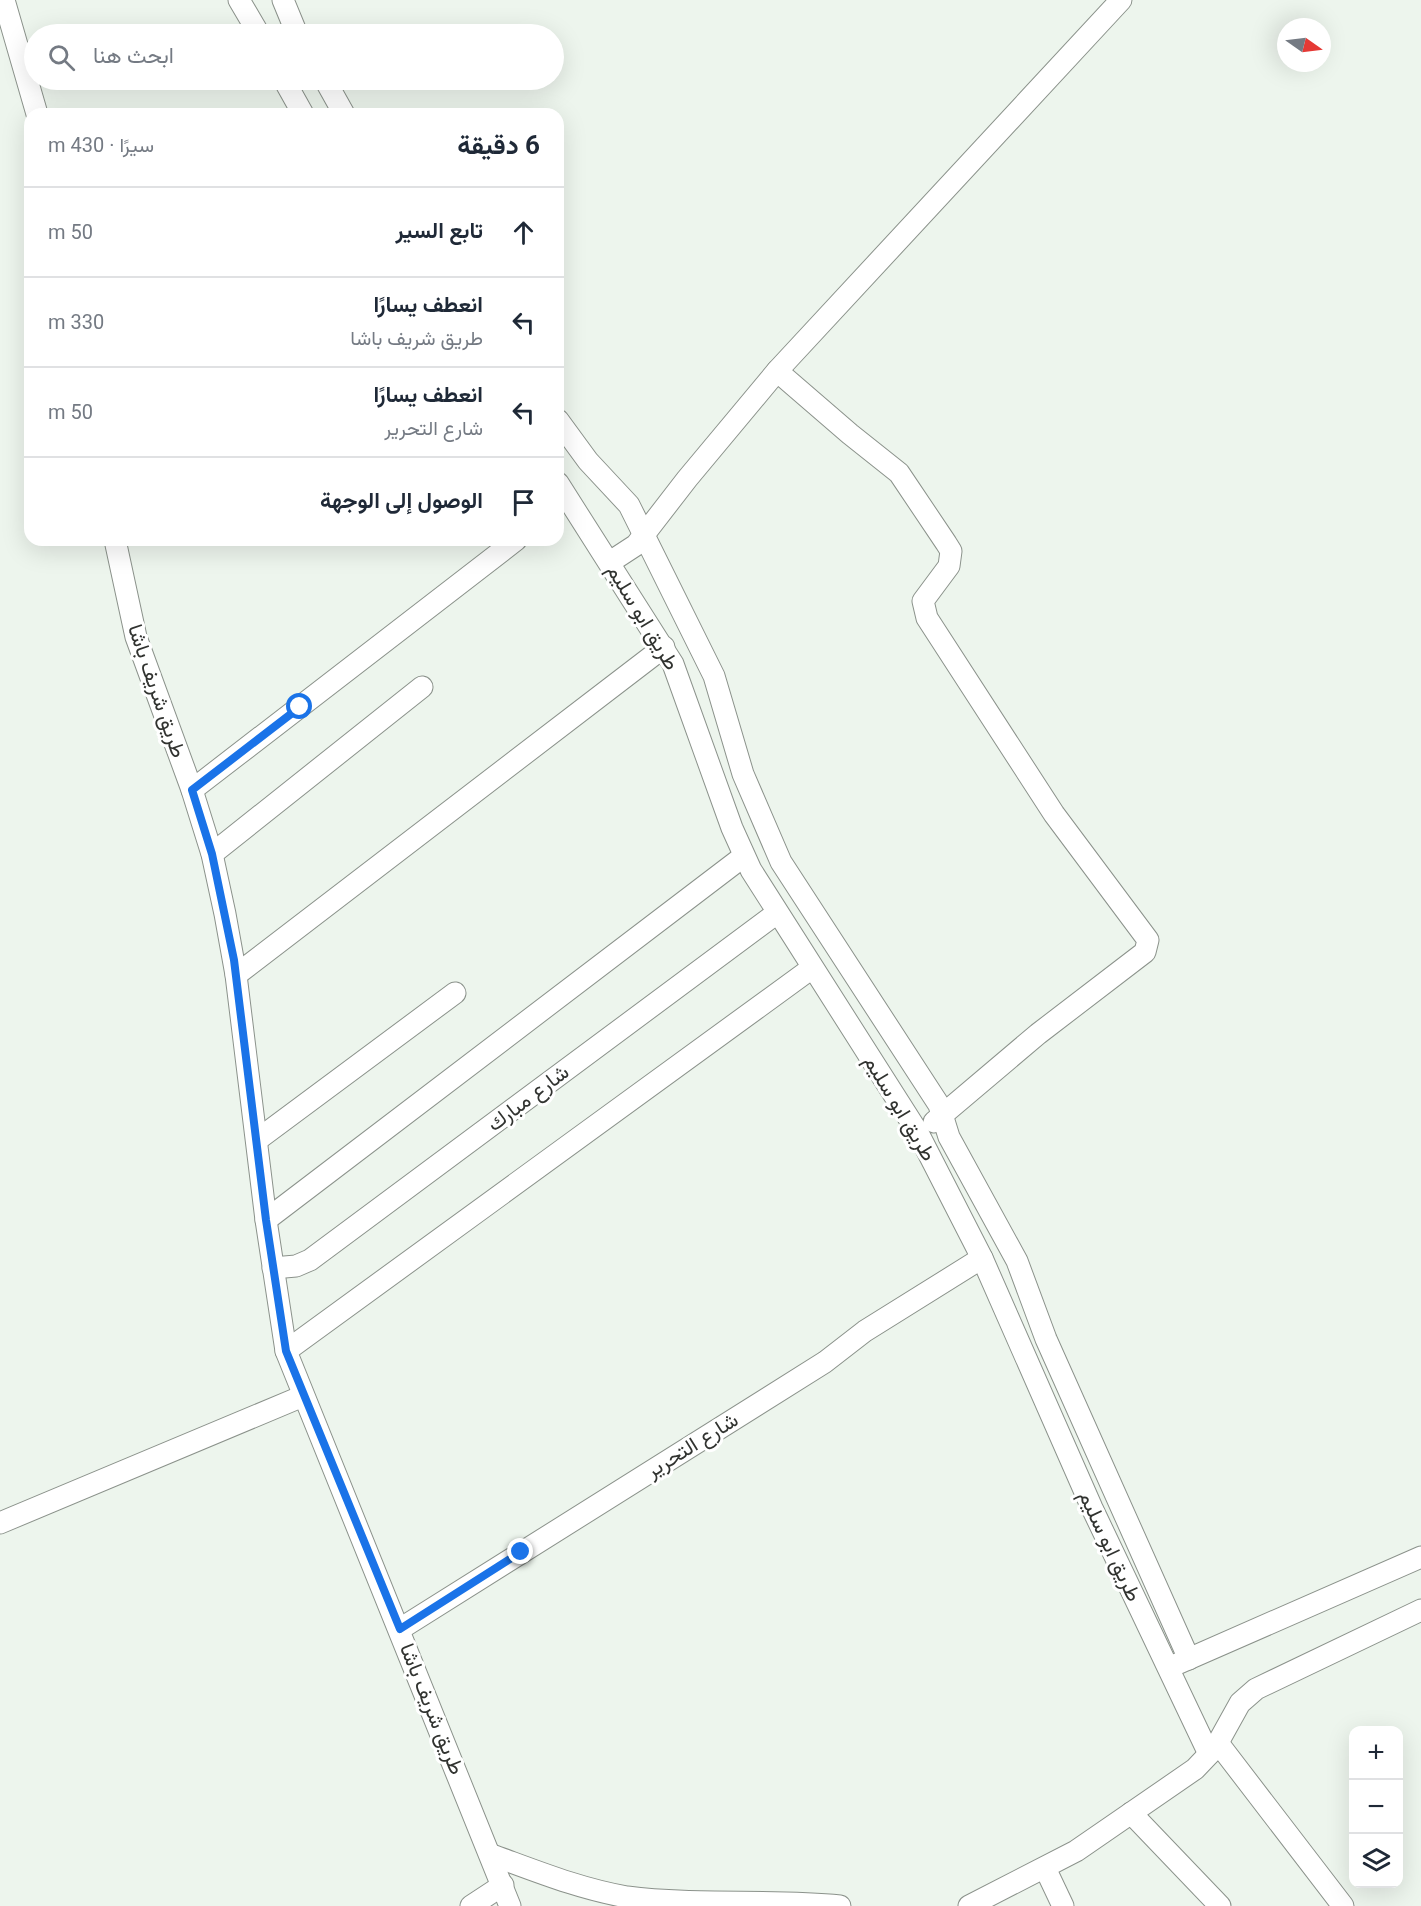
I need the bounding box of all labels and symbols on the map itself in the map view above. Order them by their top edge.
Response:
north arrow [1277,18,1331,72]
street label: طريق ابو سليم [600,560,684,675]
street label: طريق شريف باشا [122,621,191,761]
route start [286,693,312,719]
street label: طريق ابو سليم [857,1051,941,1166]
street label: شارع مبارك [483,1060,575,1138]
street label: شارع التحرير [641,1407,743,1485]
street label: طريق ابو سليم [1072,1487,1146,1606]
route end [507,1538,533,1564]
street label: طريق شريف باشا [394,1640,469,1779]

